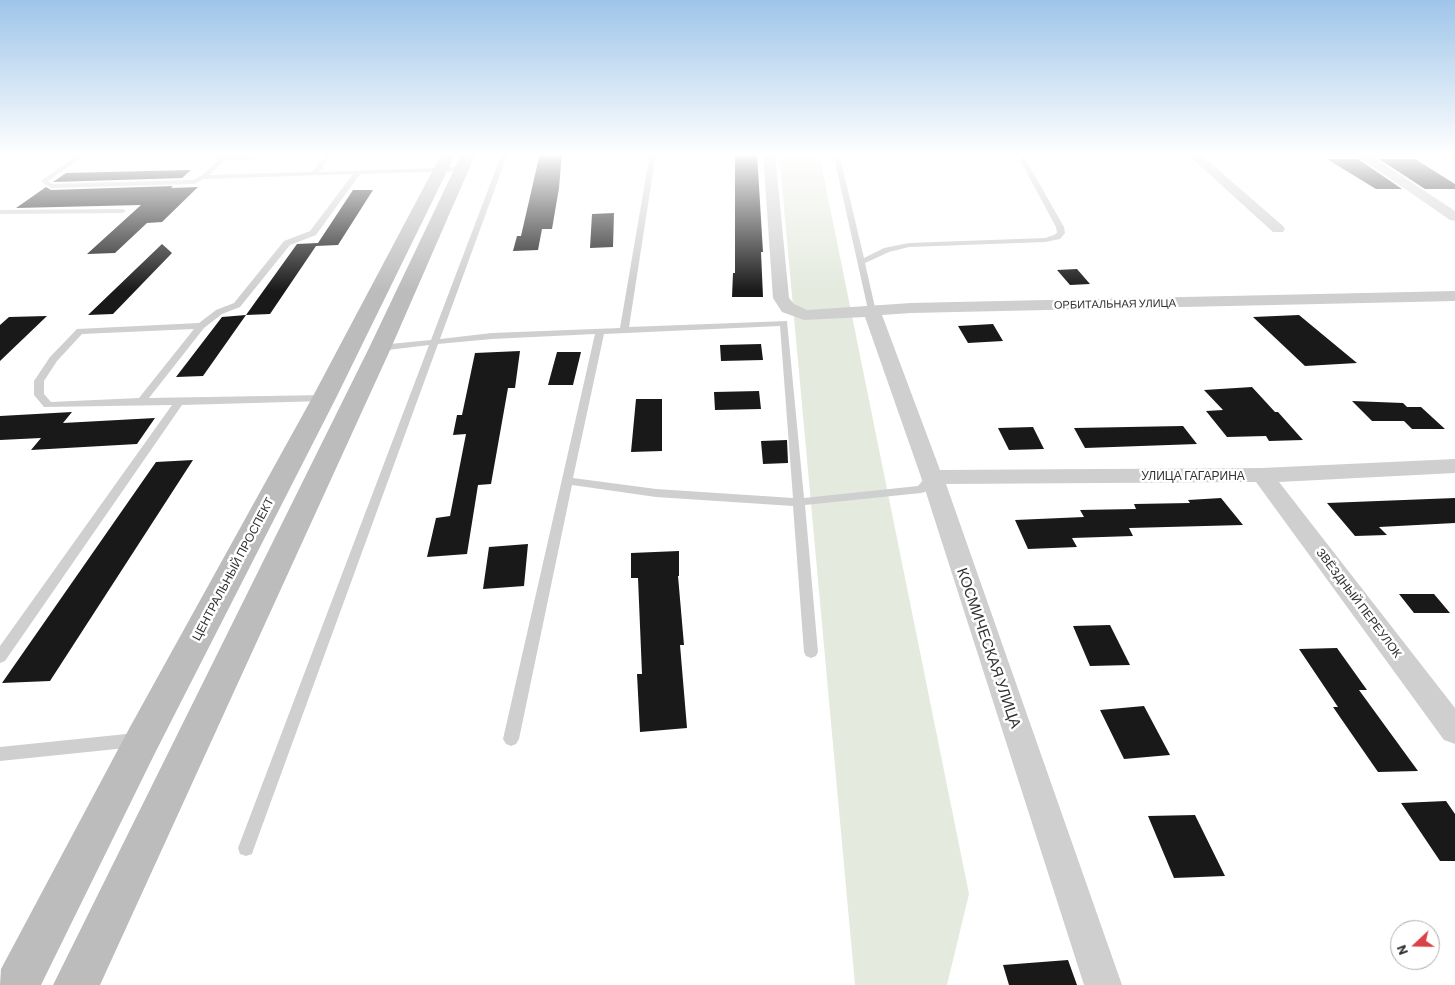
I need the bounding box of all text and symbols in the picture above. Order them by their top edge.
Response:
street label: ОРБИТАЛЬНАЯ УЛИЦА [1054,296,1176,312]
street label: УЛИЦА ГАГАРИНА [1141,469,1245,483]
street label: ЦЕНТРАЛЬНЫЙ ПРОСПЕКТ [189,495,277,643]
street label: ЗВЁЗДНЫЙ ПЕРЕУЛОК [1313,546,1405,660]
street label: КОСМИЧЕСКАЯ УЛИЦА [953,565,1025,731]
north arrow [1390,920,1440,970]
text: N [1392,943,1411,958]

